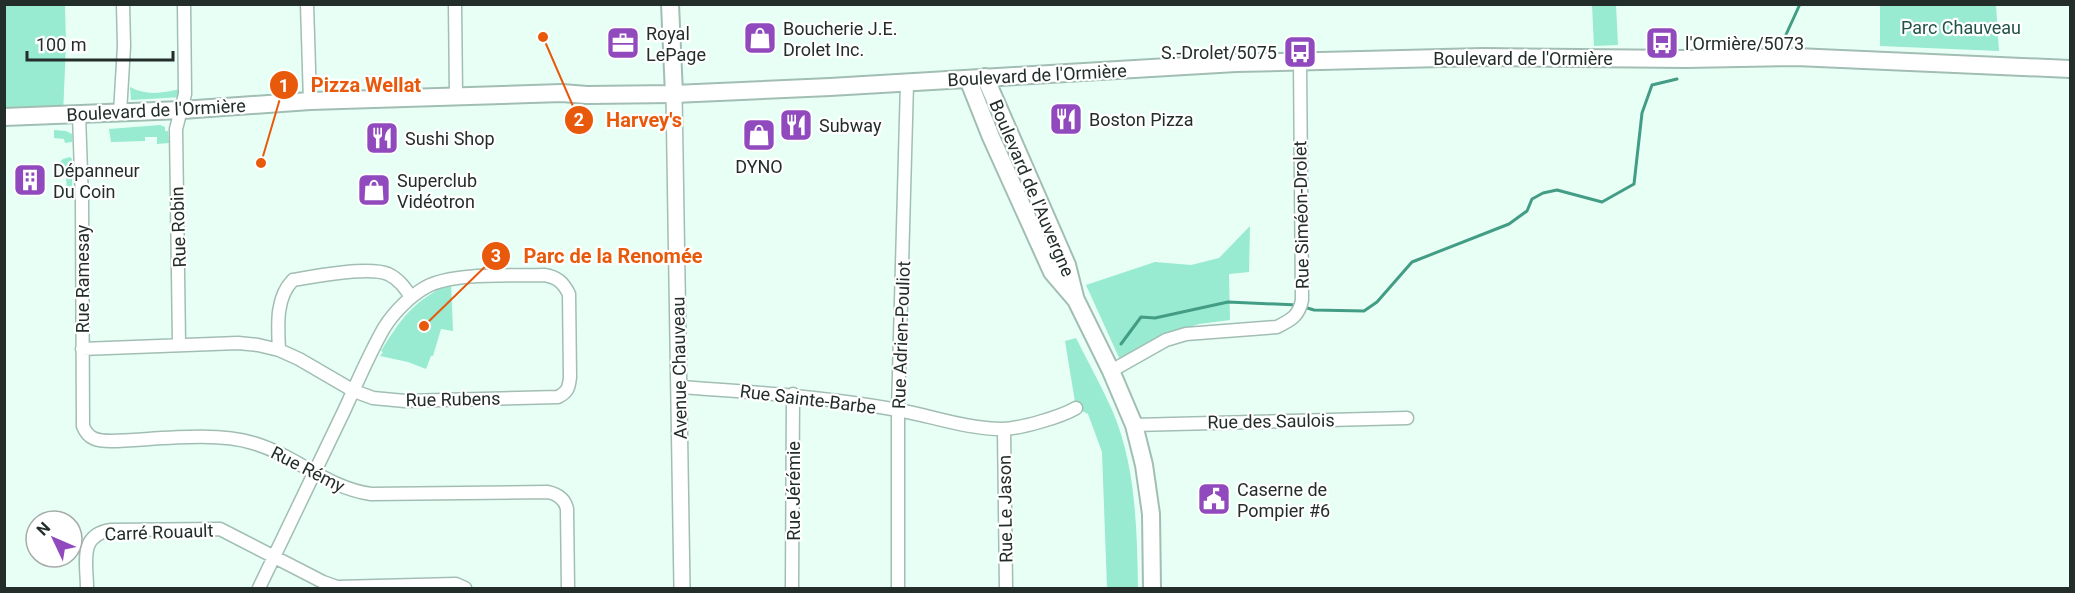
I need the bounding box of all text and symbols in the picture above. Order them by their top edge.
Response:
park label: Parc Chauveau [1901,17,2021,38]
place label: Boucherie J.E. Drolet Inc. [783,18,897,60]
shop icon: Boucherie J.E. Drolet Inc. [742,20,778,56]
place label: Royal LePage [646,23,706,65]
scale bar [27,24,172,62]
office icon: Royal LePage [605,25,641,61]
bus stop icon: l'Ormière/5073 [1644,25,1680,61]
place label: l'Ormière/5073 [1685,33,1804,54]
text: 100 m [36,34,87,55]
bus stop icon: S.-Drolet/5075 [1282,34,1318,70]
place label: S.-Drolet/5075 [1161,42,1277,63]
street label: Boulevard de l'Ormière [1433,48,1613,69]
street label: Boulevard de l'Ormière [947,60,1127,90]
callout: Pizza Wellat [269,66,433,104]
text: Pizza Wellat [311,73,421,97]
text: 1 [279,75,289,96]
street label: Boulevard de l'Ormière [66,95,246,125]
street label: Boulevard de l'Auvergne [985,96,1079,280]
callout: Harvey's [564,101,694,139]
restaurant icon: Boston Pizza [1048,101,1084,137]
restaurant icon: Subway [778,107,814,143]
text: Harvey's [606,108,682,132]
text: 2 [574,109,584,130]
place label: Boston Pizza [1089,109,1194,130]
place label: Subway [819,115,882,136]
shop icon: DYNO [741,117,777,153]
restaurant icon: Sushi Shop [364,120,400,156]
place label: Sushi Shop [405,128,495,149]
street label: Rue Siméon-Drolet [1289,141,1313,289]
place label: DYNO [735,156,783,177]
place label: Dépanneur Du Coin [53,160,140,202]
building icon: Dépanneur Du Coin [12,162,48,198]
place label: Superclub Vidéotron [397,170,477,212]
shop icon: Superclub Vidéotron [356,172,392,208]
street label: Rue Robin [166,186,190,268]
street label: Rue Ramesay [72,224,93,333]
callout: Parc de la Renomée [481,237,714,275]
text: Parc de la Renomée [523,244,703,268]
text: 3 [491,245,501,266]
street label: Rue Adrien-Pouliot [888,260,914,409]
street label: Avenue Chauveau [667,297,691,439]
street label: Rue Sainte-Barbe [739,380,877,418]
street label: Rue Rubens [405,388,501,410]
street label: Rue des Saulois [1207,409,1335,433]
street label: Rue Rémy [268,441,349,497]
street label: Rue Jérémie [783,441,804,541]
street label: Rue Le Jason [994,455,1016,563]
place label: Caserne de Pompier #6 [1237,479,1330,521]
public building icon: Caserne de Pompier #6 [1196,481,1232,517]
north arrow [24,509,84,569]
text: N [33,518,54,540]
street label: Carré Rouault [104,520,214,544]

